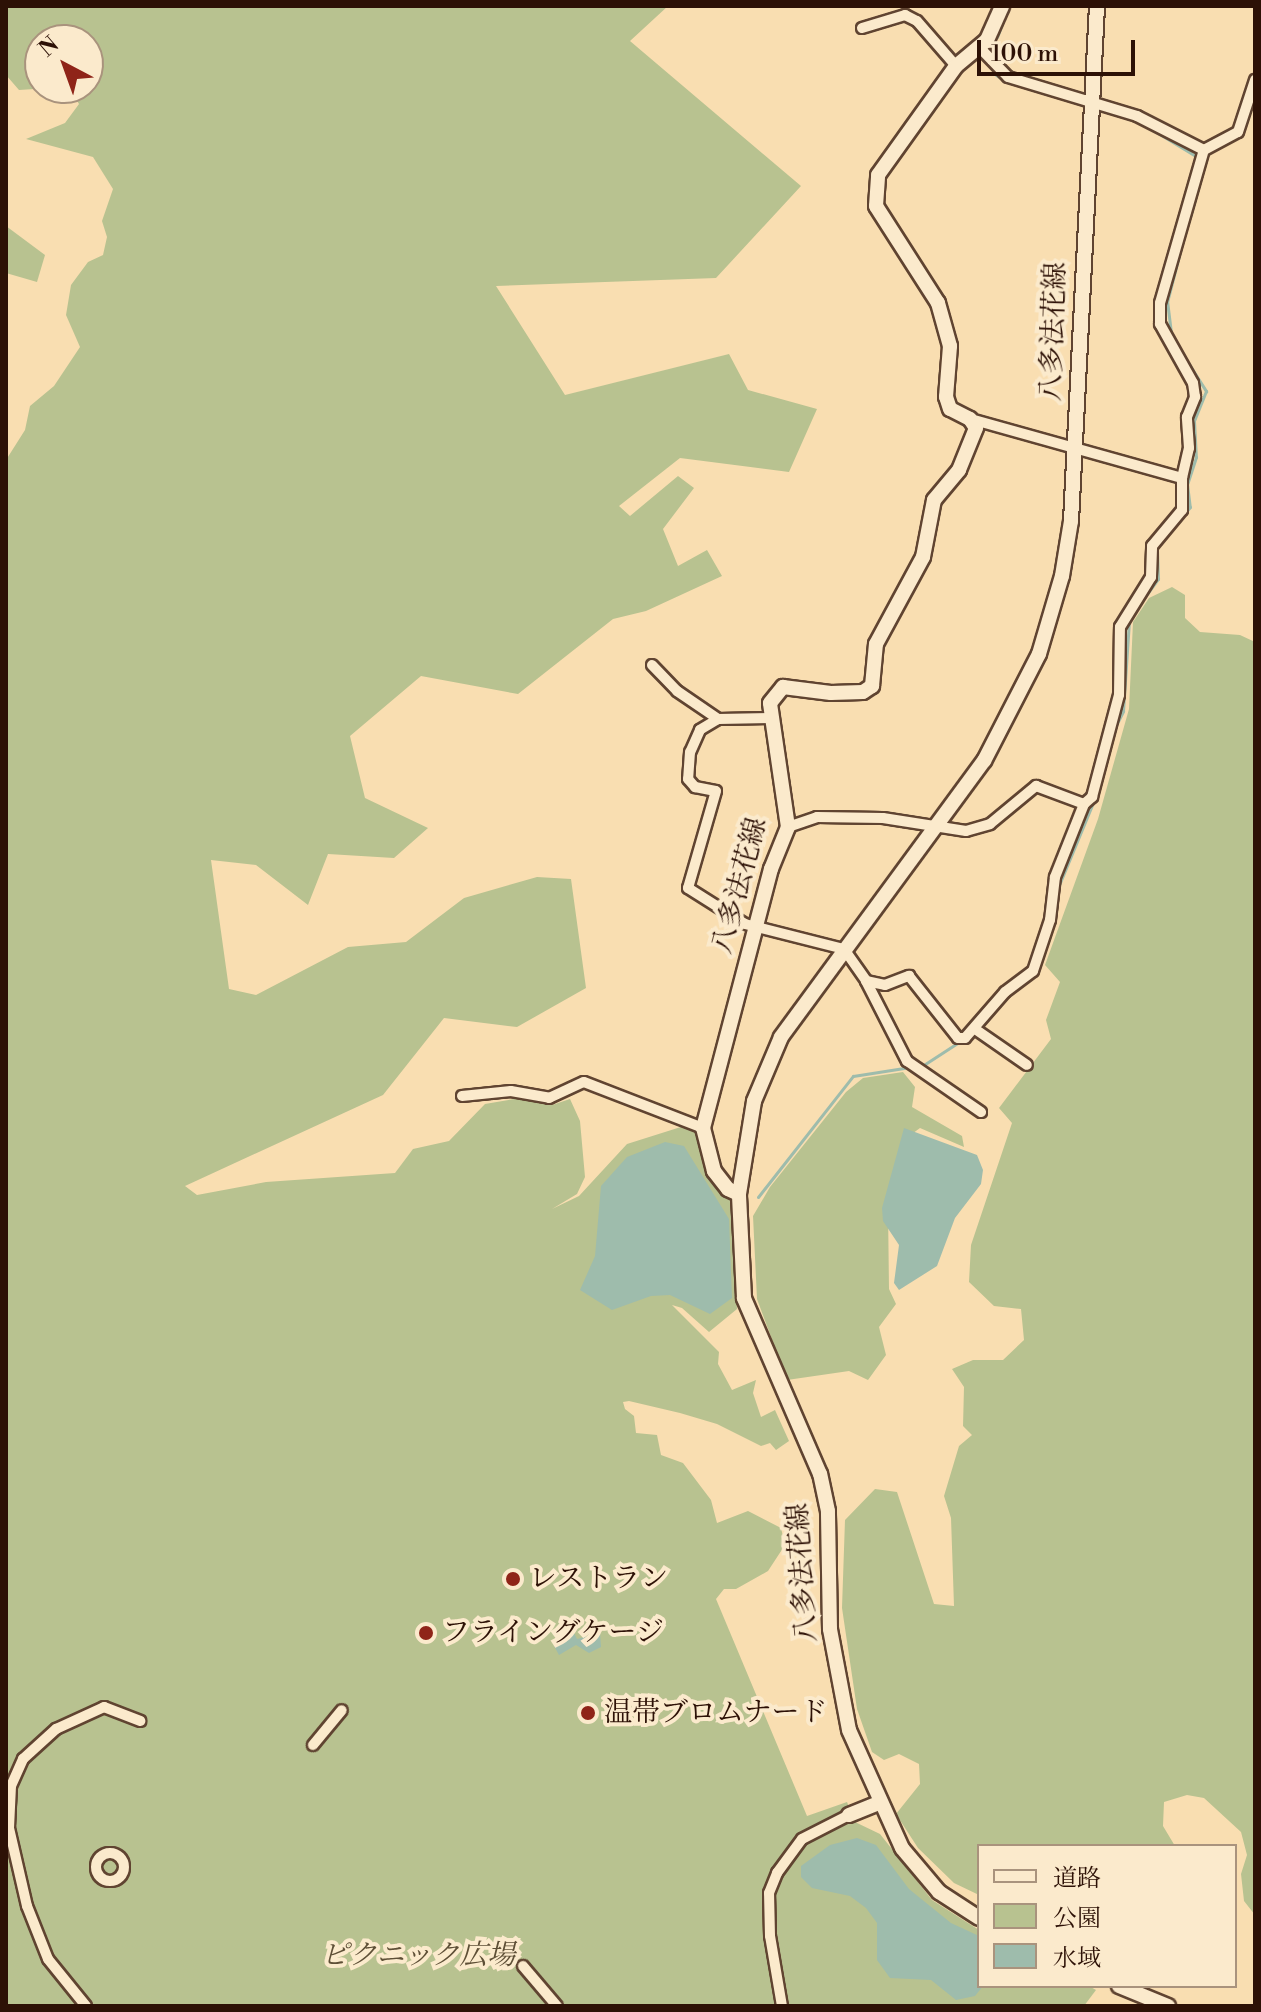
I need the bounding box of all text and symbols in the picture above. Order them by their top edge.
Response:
north arrow [24,24,104,104]
scale bar [981,24,1139,74]
text: N [34,31,65,63]
text: 100 m [991,39,1058,69]
street label: 八多法花線 [1035,261,1073,403]
street label: 八多法花線 [706,814,774,958]
street label: 八多法花線 [781,1502,825,1644]
place label: レストラン [529,1562,669,1596]
marker: レストラン [504,1570,522,1588]
place label: フライングケージ [442,1616,666,1650]
marker: フライングケージ [417,1624,435,1642]
place label: 温帯ブロムナード [604,1696,828,1730]
marker: 温帯ブロムナード [579,1704,597,1722]
legend [977,1844,1237,1988]
text: 道路 [1053,1864,1101,1894]
text: 公園 [1053,1904,1101,1934]
park label: ピクニック広場 [320,1939,516,1973]
text: 水域 [1053,1944,1101,1974]

